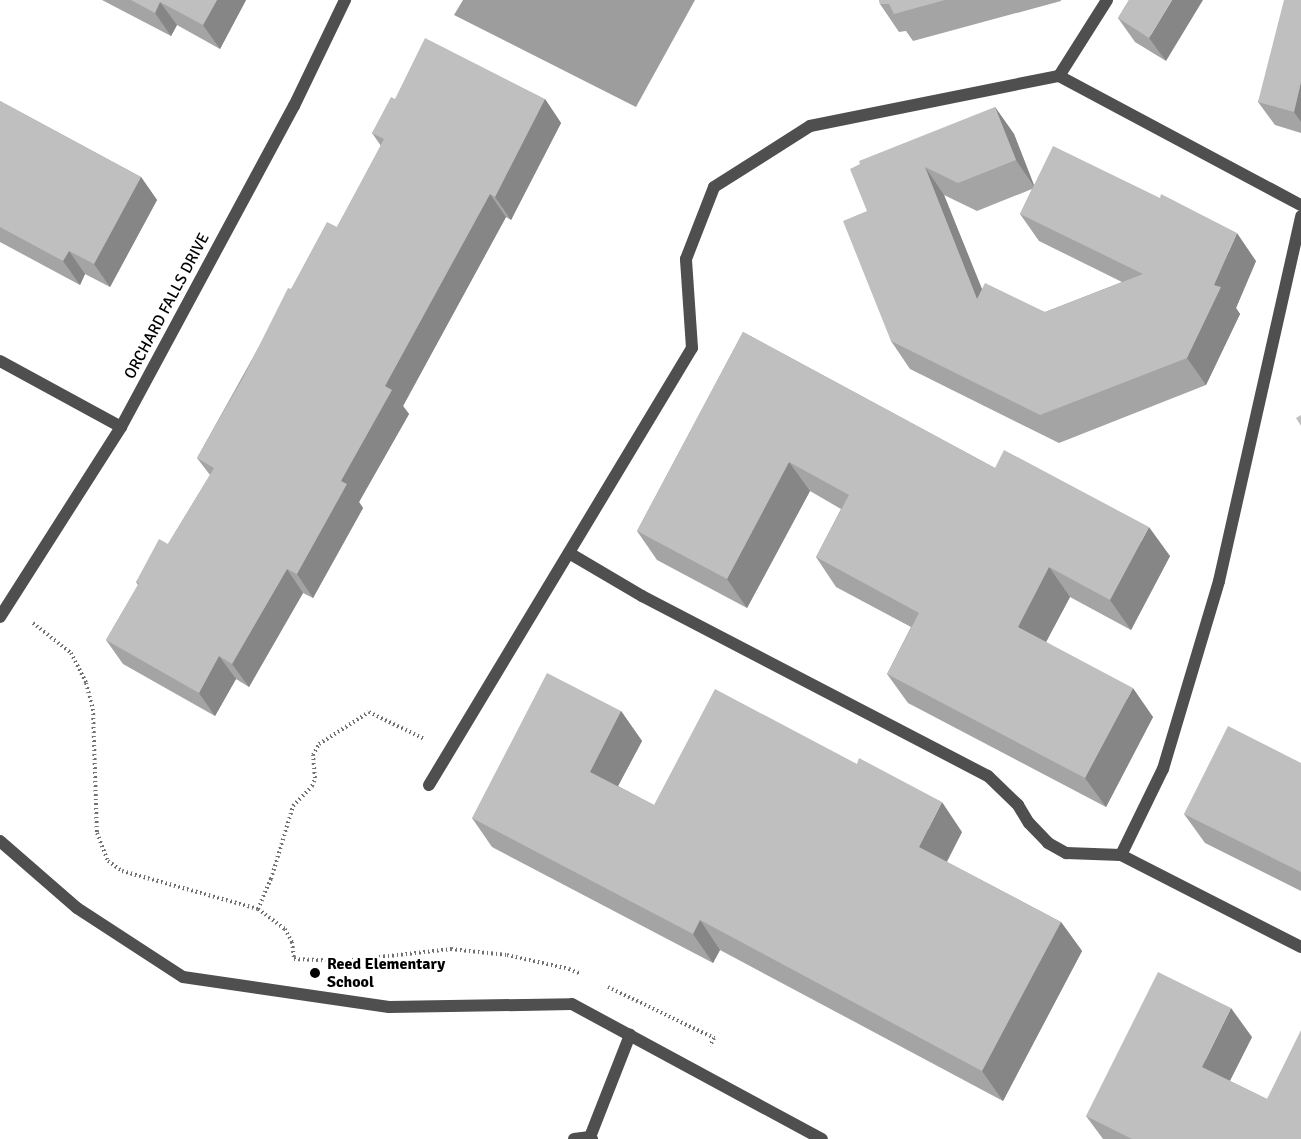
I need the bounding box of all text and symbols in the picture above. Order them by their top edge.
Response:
street label: ORCHARD FALLS DRIVE [120,230,214,382]
place label: Reed Elementary School [327,954,445,992]
marker: Reed Elementary School [308,966,322,980]

